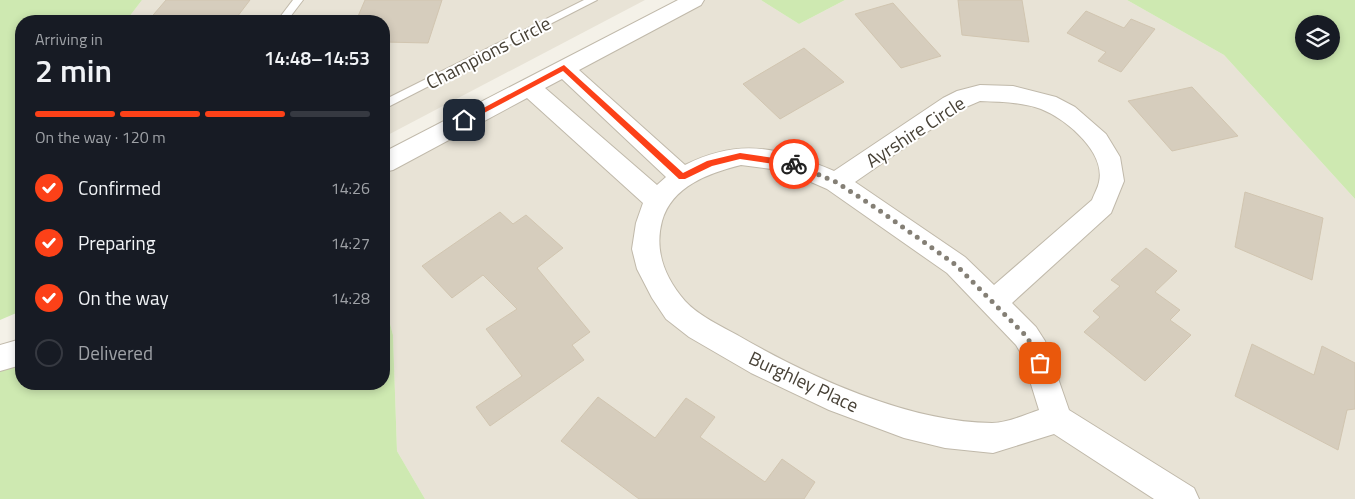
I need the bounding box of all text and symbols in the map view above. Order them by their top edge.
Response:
street label: Champions Circle [421,8,555,96]
map controls [1295,15,1340,60]
button: layers [1295,15,1340,60]
text: Arriving in [35,27,103,51]
text: 14:48–14:53 [264,43,370,72]
text: 2 min [35,46,112,94]
street label: Ayrshire Circle [860,88,970,174]
pin [443,99,485,141]
icon: home [450,106,478,134]
text: On the way · 120 m [35,125,166,149]
courier [769,139,819,189]
icon: bike [780,150,808,178]
text: Confirmed [78,173,161,202]
icon: check [35,174,63,202]
text: 14:26 [331,176,370,200]
text: Preparing [78,228,155,257]
icon: check [35,229,63,257]
text: 14:27 [331,231,370,255]
text: On the way [78,283,169,312]
icon: check [35,284,63,312]
text: 14:28 [331,286,370,310]
text: Delivered [78,338,153,367]
pin [1019,342,1061,384]
street label: Burghley Place [744,343,864,419]
icon: bag [1026,349,1054,377]

